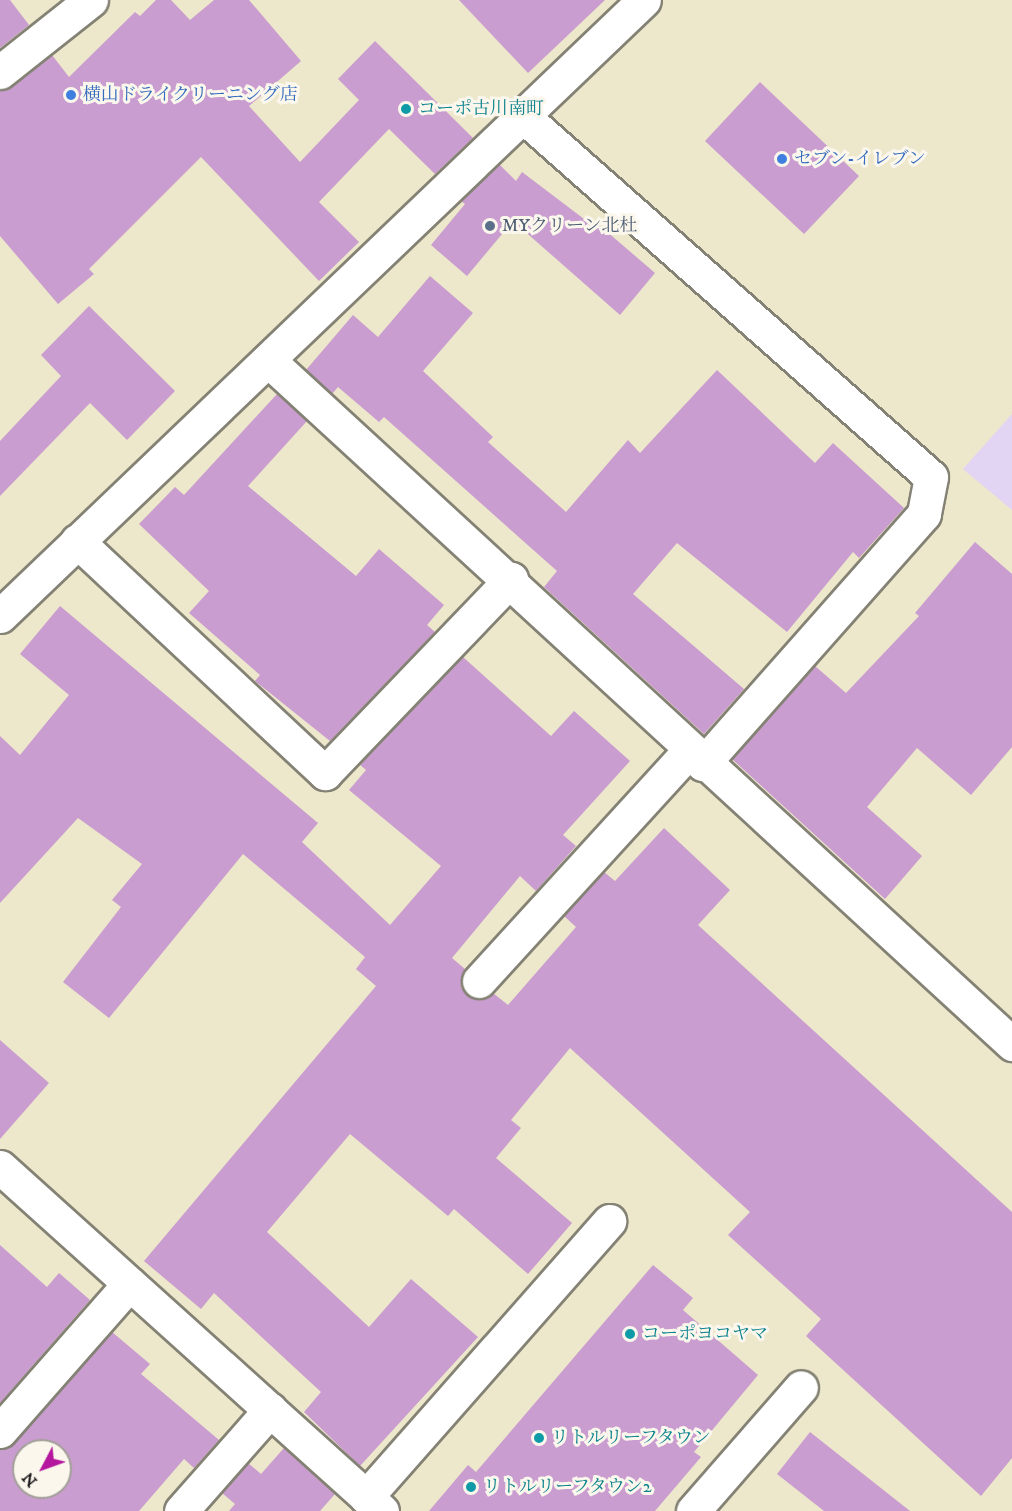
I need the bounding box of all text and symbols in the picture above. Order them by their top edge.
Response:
place label: 横山ドライクリーニング店 [83,84,299,106]
marker: 横山ドライクリーニング店 [64,88,78,102]
place label: コーポ古川南町 [418,98,544,120]
marker: コーポ古川南町 [399,102,413,116]
place label: セブン-イレブン [794,148,927,170]
marker: セブン-イレブン [775,152,789,166]
place label: MYクリーン北杜 [502,215,638,237]
marker: MYクリーン北杜 [483,219,497,233]
place label: コーポヨコヤマ [642,1323,768,1345]
marker: コーポヨコヤマ [623,1327,637,1341]
place label: リトルリーフタウン [551,1427,713,1449]
marker: リトルリーフタウン [532,1431,546,1445]
north arrow [12,1439,72,1499]
text: N [18,1468,42,1491]
place label: リトルリーフタウン2 [483,1476,654,1498]
marker: リトルリーフタウン2 [464,1480,478,1494]

